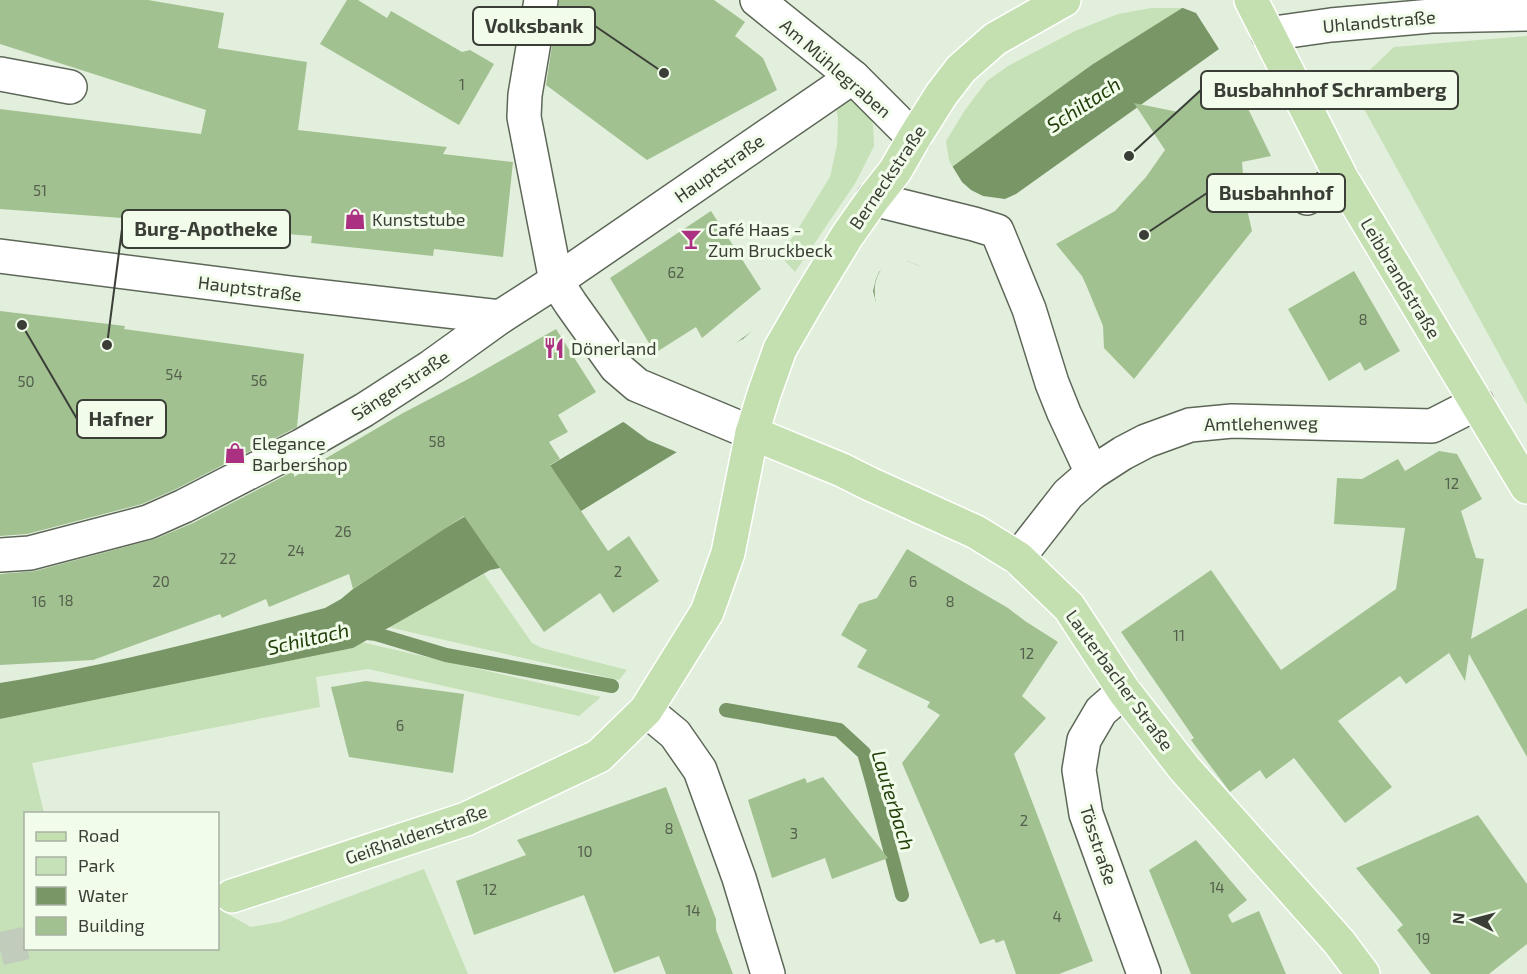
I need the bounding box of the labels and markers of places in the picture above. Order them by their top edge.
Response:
callout: Volksbank [473,7,595,45]
callout: Busbahnhof Schramberg [1201,71,1458,109]
callout: Busbahnhof [1207,174,1345,212]
shop icon: Kunststube [343,207,367,231]
place label: Kunststube [372,208,465,230]
callout: Burg-Apotheke [122,210,290,248]
place label: Café Haas - Zum Bruckbeck [708,218,833,261]
bar icon: Café Haas - Zum Bruckbeck [679,227,703,251]
restaurant icon: Dönerland [542,336,566,360]
place label: Dönerland [571,337,657,359]
callout: Hafner [77,400,166,438]
place label: Elegance Barbershop [252,432,348,475]
shop icon: Elegance Barbershop [223,441,247,465]

